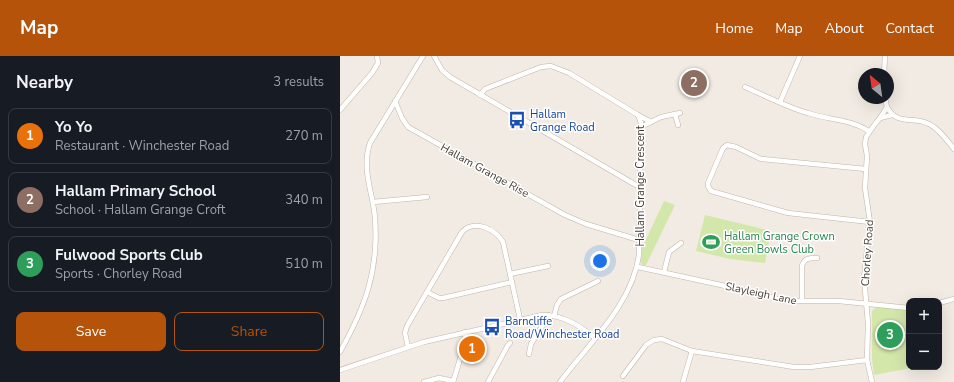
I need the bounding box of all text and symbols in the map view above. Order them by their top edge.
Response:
text: Map [20,15,58,41]
text: Home [715,19,753,38]
text: Map [775,19,803,38]
text: About [825,19,864,38]
text: Contact [886,19,934,38]
pin: 2 [681,68,707,98]
north arrow [858,68,894,104]
text: Nearby [16,71,73,94]
text: 3 results [273,73,324,91]
place label: Hallam Grange Road [530,107,595,135]
bus stop icon: Hallam Grange Road [507,110,527,130]
text: Yo Yo [55,117,92,137]
street label: Hallam Grange Crescent [633,125,648,247]
text: 1 [26,127,34,145]
text: 270 m [285,127,323,145]
text: Restaurant · Winchester Road [55,137,229,155]
street label: Hallam Grange Rise [438,140,532,201]
text: Hallam Primary School [55,181,216,201]
text: 2 [26,191,34,209]
text: 340 m [285,191,323,209]
text: School · Hallam Grange Croft [55,201,225,219]
street label: Chorley Road [858,219,877,287]
place label: Hallam Grange Crown Green Bowls Club [724,229,835,257]
sports icon: Hallam Grange Crown Green Bowls Club [701,232,721,252]
text: Fulwood Sports Club [55,245,203,265]
your location [590,251,610,271]
text: 3 [26,255,34,273]
text: 510 m [285,255,323,273]
text: Sports · Chorley Road [55,265,182,283]
street label: Slayleigh Lane [724,279,798,308]
map controls [906,298,942,370]
button: + [906,298,942,334]
button: Save [16,312,166,351]
button: Share [174,312,324,351]
place label: Barncliffe Road/Winchester Road [505,314,620,342]
bus stop icon: Barncliffe Road/Winchester Road [482,317,502,337]
pin: 3 [877,320,903,350]
pin: 1 [459,334,485,364]
button: − [906,334,942,370]

